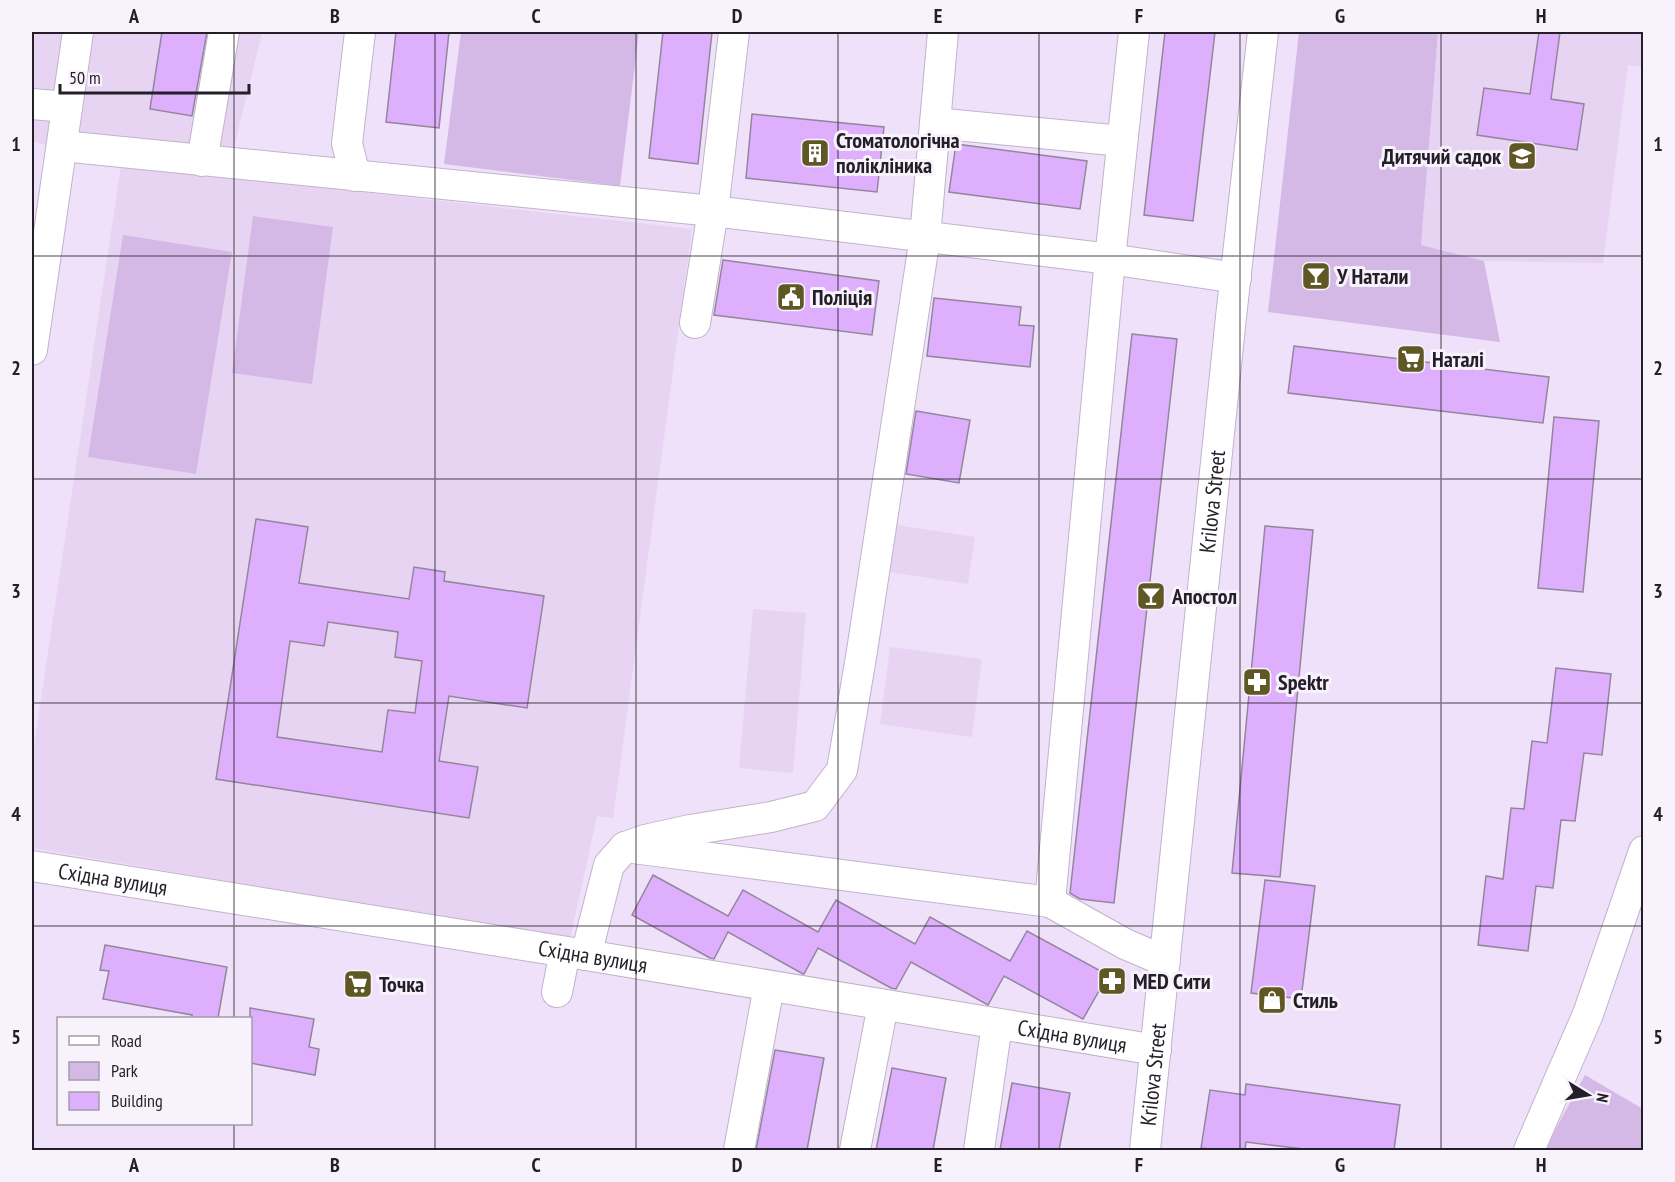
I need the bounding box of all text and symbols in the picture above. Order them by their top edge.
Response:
text: A [128,3,140,29]
text: B [330,3,340,29]
text: C [531,3,541,29]
text: D [732,3,743,29]
text: E [934,3,942,29]
text: F [1135,3,1143,29]
text: G [1335,3,1345,29]
text: H [1536,3,1546,29]
scale bar [60,57,249,95]
text: 50 m [69,66,101,89]
place label: Стоматологічна полікліника [836,126,960,179]
text: 1 [11,131,21,157]
text: 1 [1653,131,1663,157]
building icon: Стоматологічна полікліника [799,137,831,169]
school or university icon: Дитячий садок [1506,140,1538,172]
place label: Дитячий садок [1382,142,1502,170]
bar icon: У Натали [1300,260,1332,292]
place label: У Натали [1336,262,1408,290]
public building icon: Поліція [775,281,807,313]
place label: Поліція [812,283,872,311]
supermarket icon: Наталі [1395,343,1427,375]
place label: Наталі [1432,345,1484,373]
text: 2 [11,355,21,381]
text: 2 [1653,355,1663,381]
street label: Krilova Street [1193,449,1231,554]
text: 3 [11,578,21,604]
text: 3 [1653,578,1663,604]
bar icon: Апостол [1135,580,1167,612]
place label: Апостол [1171,582,1237,610]
pharmacy icon: Spektr [1241,666,1273,698]
place label: Spektr [1278,668,1329,696]
text: 4 [11,801,21,827]
text: 4 [1653,801,1663,827]
street label: Східна вулиця [56,856,170,902]
street label: Східна вулиця [536,934,649,979]
pharmacy icon: MED Сити [1096,965,1128,997]
place label: MED Сити [1133,967,1211,995]
supermarket icon: Точка [342,968,374,1000]
place label: Точка [379,970,424,998]
shop icon: Стиль [1256,984,1288,1016]
place label: Стиль [1293,986,1338,1014]
street label: Східна вулиця [1016,1013,1129,1059]
legend [57,1017,252,1125]
street label: Krilova Street [1134,1022,1172,1127]
text: 5 [11,1024,21,1050]
text: 5 [1653,1024,1663,1050]
text: Road [111,1029,142,1052]
text: Park [111,1059,138,1082]
north arrow [1558,1065,1618,1125]
text: Building [111,1089,163,1112]
text: N [1592,1092,1613,1104]
text: A [128,1152,140,1178]
text: B [330,1152,340,1178]
text: C [531,1152,541,1178]
text: D [732,1152,743,1178]
text: E [934,1152,942,1178]
text: F [1135,1152,1143,1178]
text: G [1335,1152,1345,1178]
text: H [1536,1152,1546,1178]

